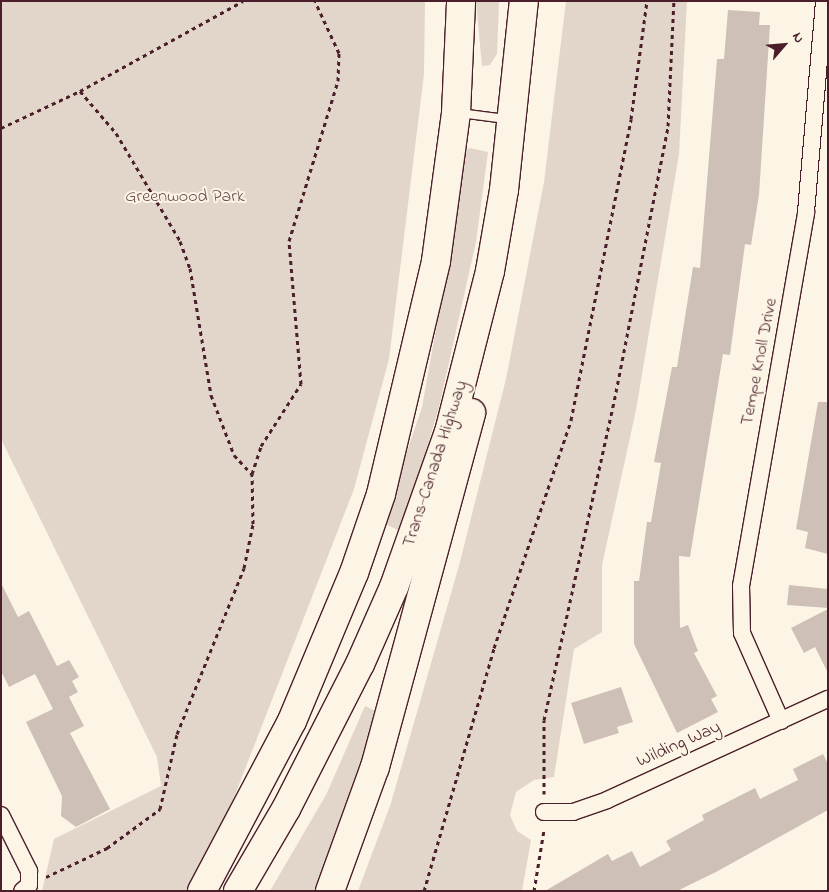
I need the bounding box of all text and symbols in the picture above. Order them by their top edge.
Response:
north arrow [759,20,809,70]
text: N [786,29,809,47]
park label: Greenwood Park [125,186,245,208]
street label: Tempe Knoll Drive [737,296,783,428]
street label: Trans-Canada Highway [399,378,473,550]
street label: Wilding Way [634,717,724,773]

